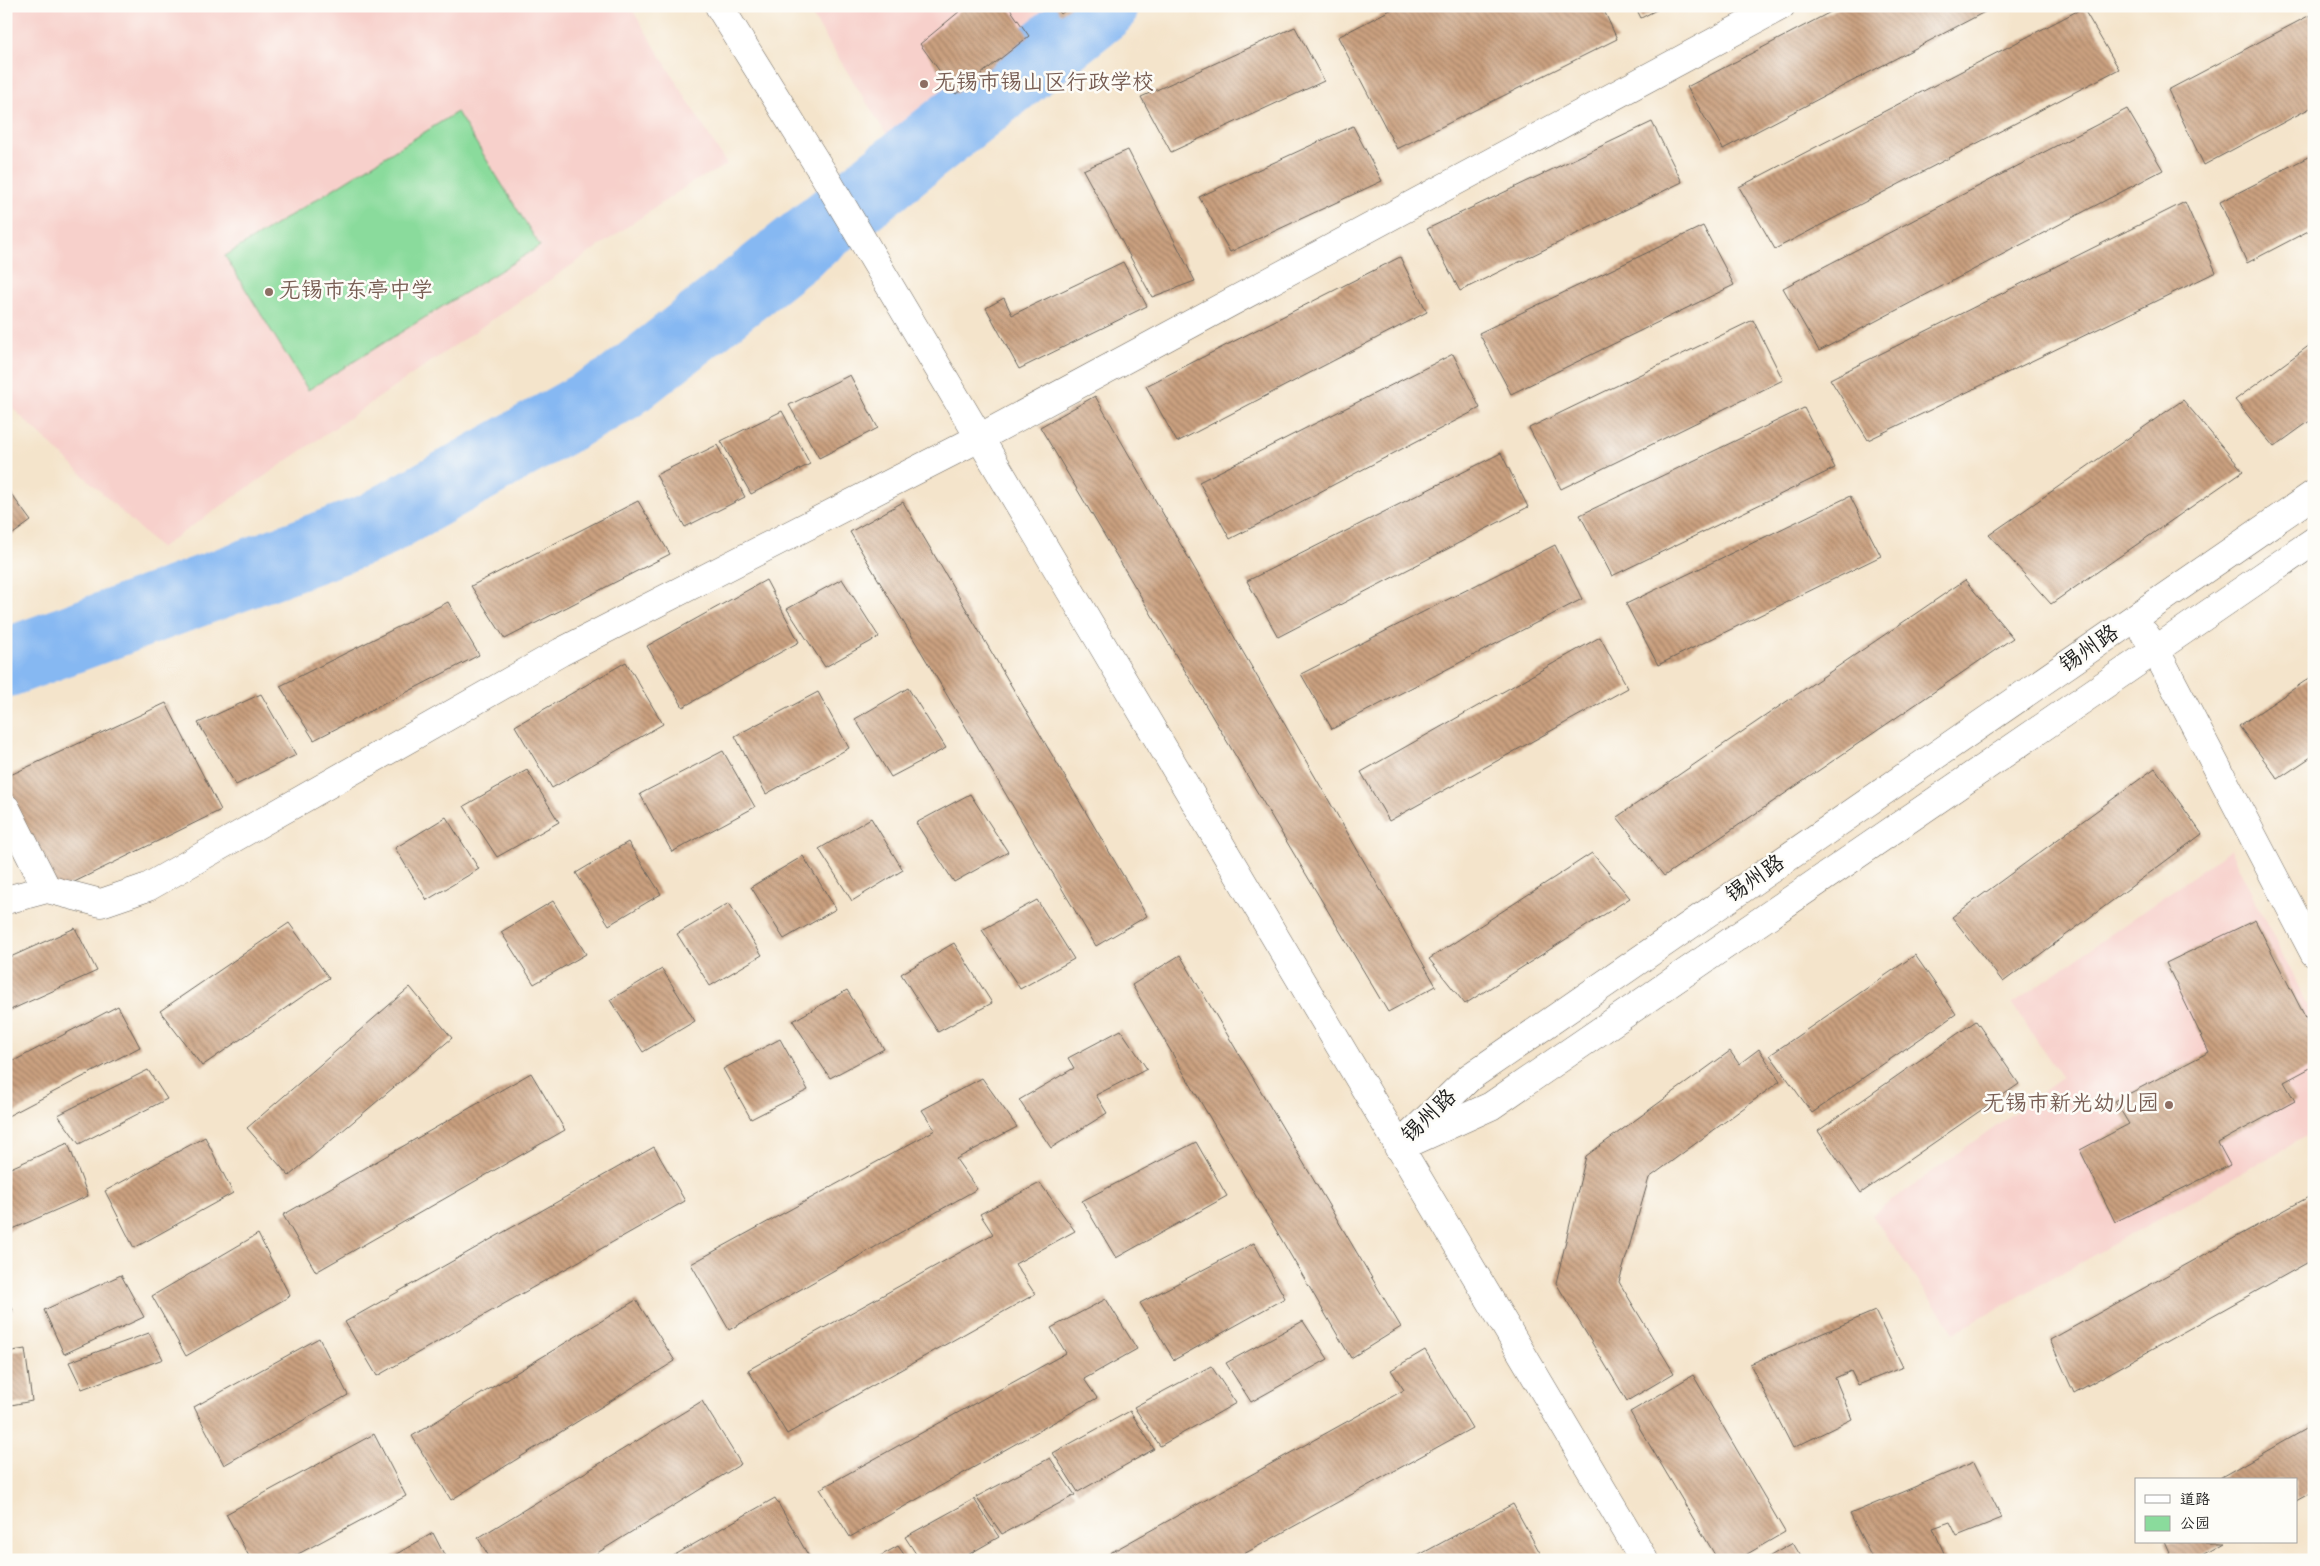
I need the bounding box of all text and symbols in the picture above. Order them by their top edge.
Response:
place label: 无锡市锡山区行政学校 [934,68,1154,100]
marker: 无锡市锡山区行政学校 [918,78,930,90]
place label: 无锡市东亭中学 [279,276,433,308]
marker: 无锡市东亭中学 [263,286,275,298]
street label: 锡州路 [2054,618,2126,682]
street label: 锡州路 [1720,848,1792,912]
street label: 锡州路 [1395,1083,1465,1151]
place label: 无锡市新光幼儿园 [1983,1089,2159,1121]
marker: 无锡市新光幼儿园 [2163,1099,2175,1111]
legend [2135,1478,2298,1544]
text: 道路 [2180,1489,2210,1511]
text: 公园 [2180,1513,2210,1535]

